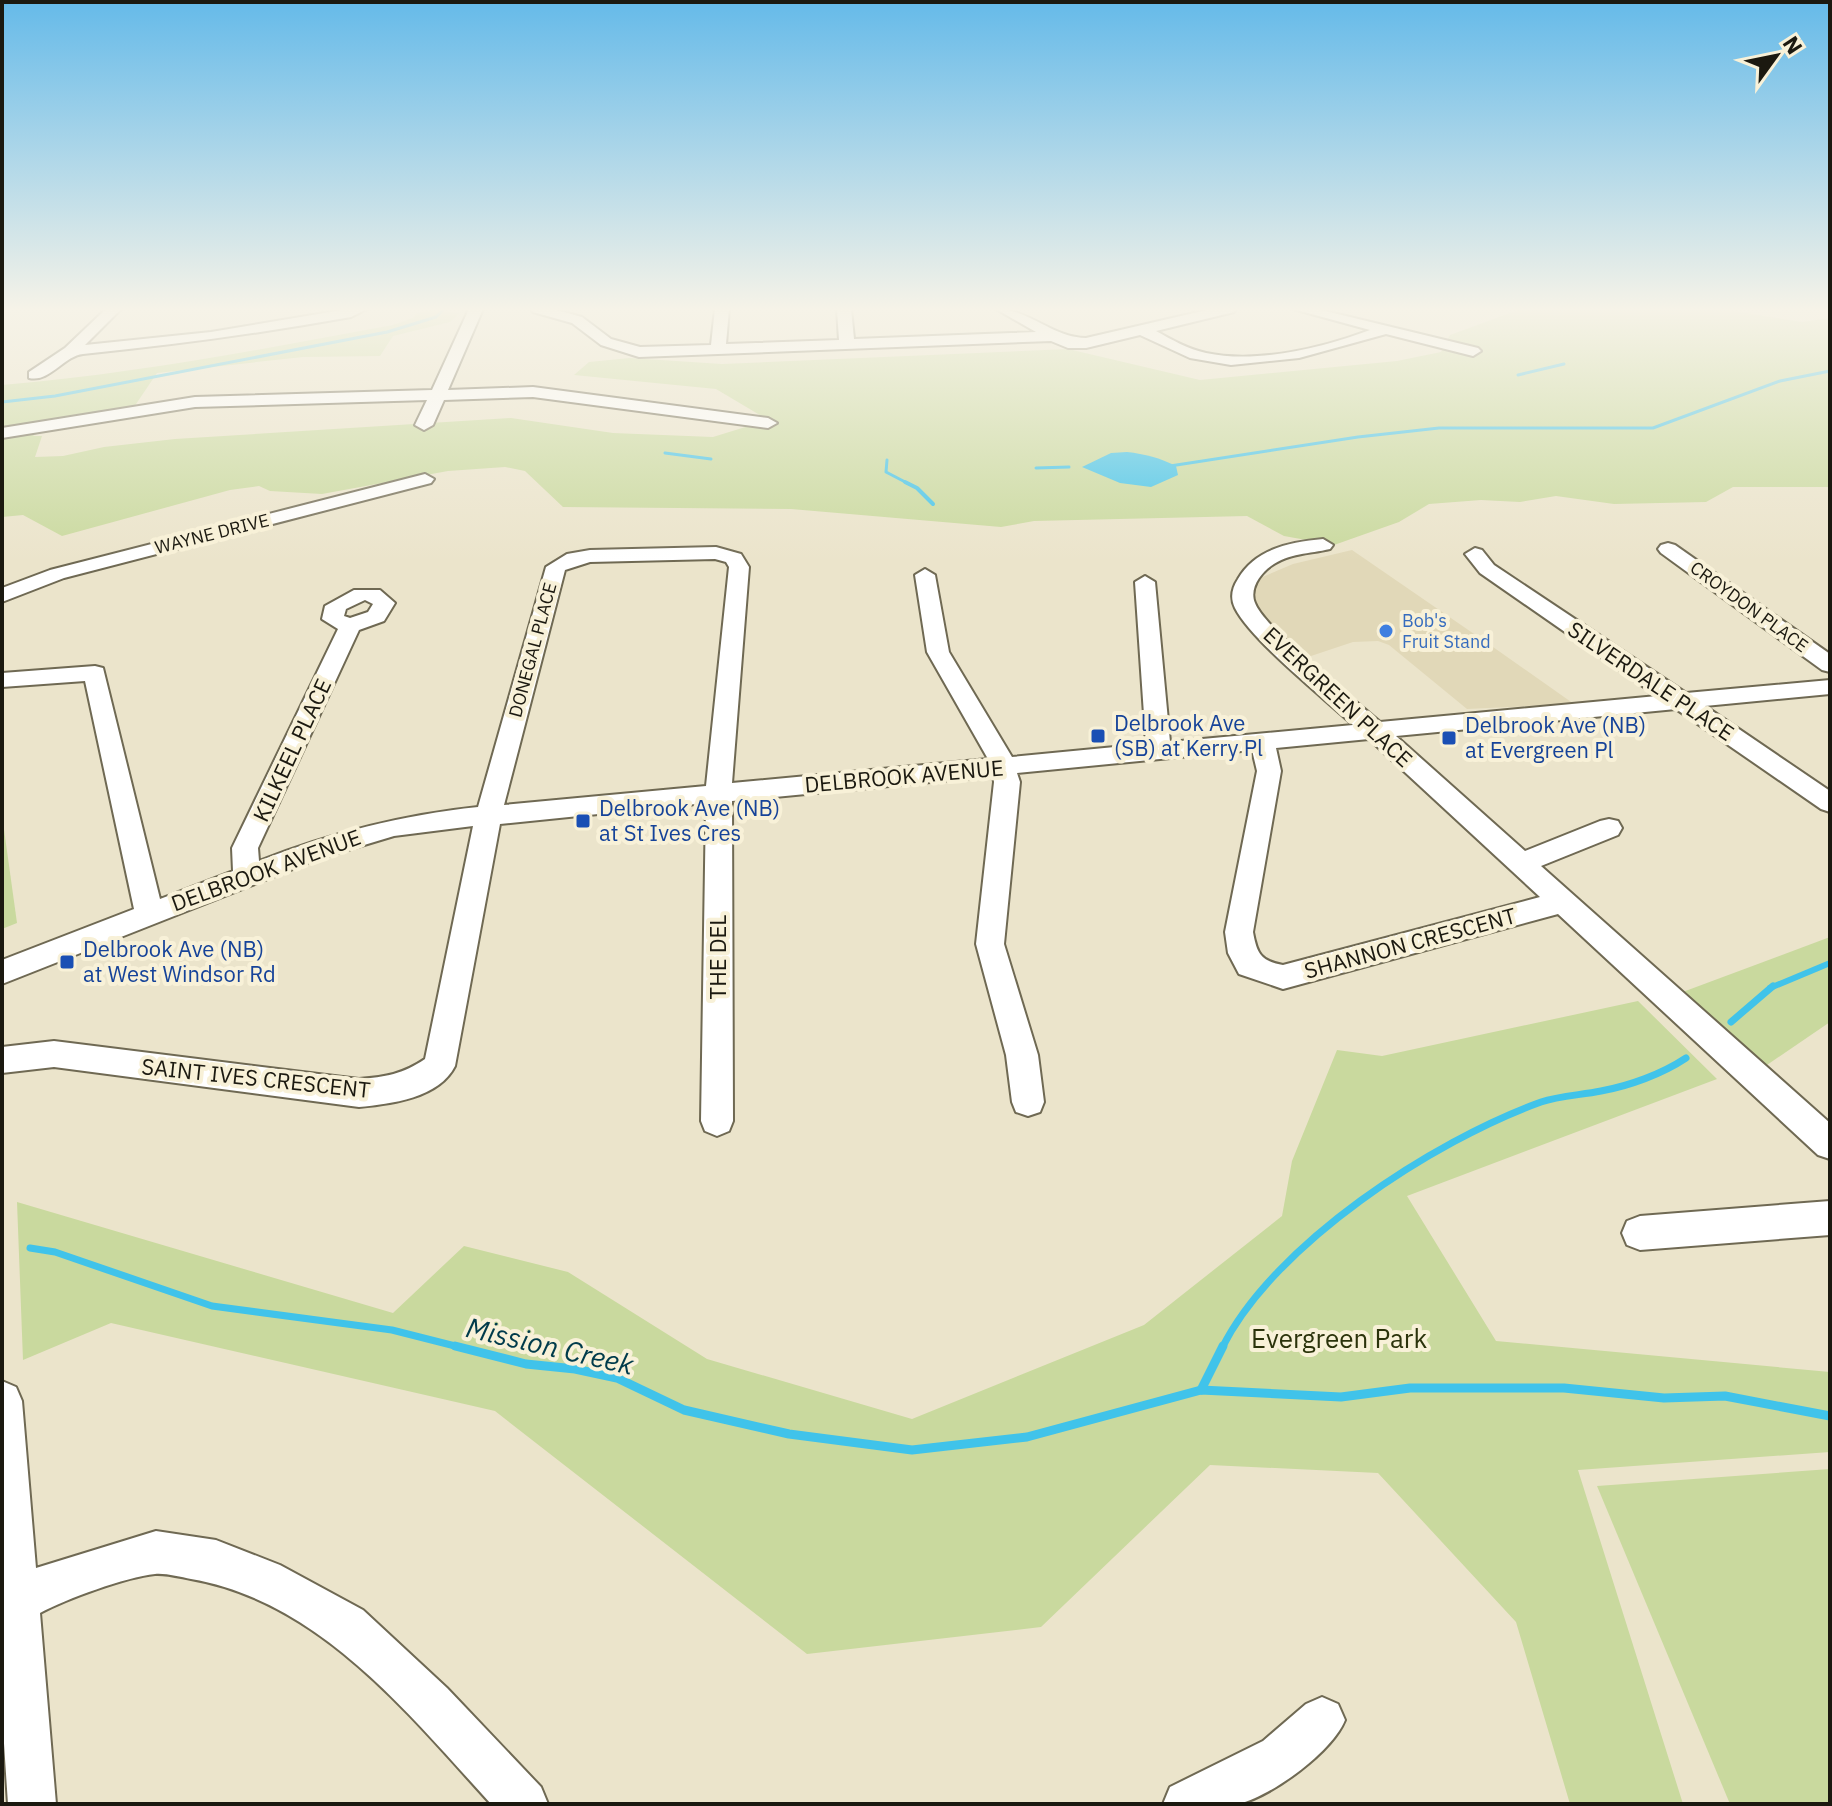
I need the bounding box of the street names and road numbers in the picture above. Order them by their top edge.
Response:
street label: WAYNE DRIVE [152,508,271,559]
street label: CROYDON PLACE [1686,556,1813,657]
street label: DONEGAL PLACE [503,580,562,720]
street label: SILVERDALE PLACE [1563,614,1740,747]
street label: EVERGREEN PLACE [1258,620,1419,773]
street label: KILKEEL PLACE [246,674,337,826]
street label: DELBROOK AVENUE [803,752,1005,799]
street label: DELBROOK AVENUE [167,822,365,917]
street label: SHANNON CRESCENT [1301,900,1519,985]
street label: THE DEL [703,915,732,999]
street label: SAINT IVES CRESCENT [140,1051,372,1104]

